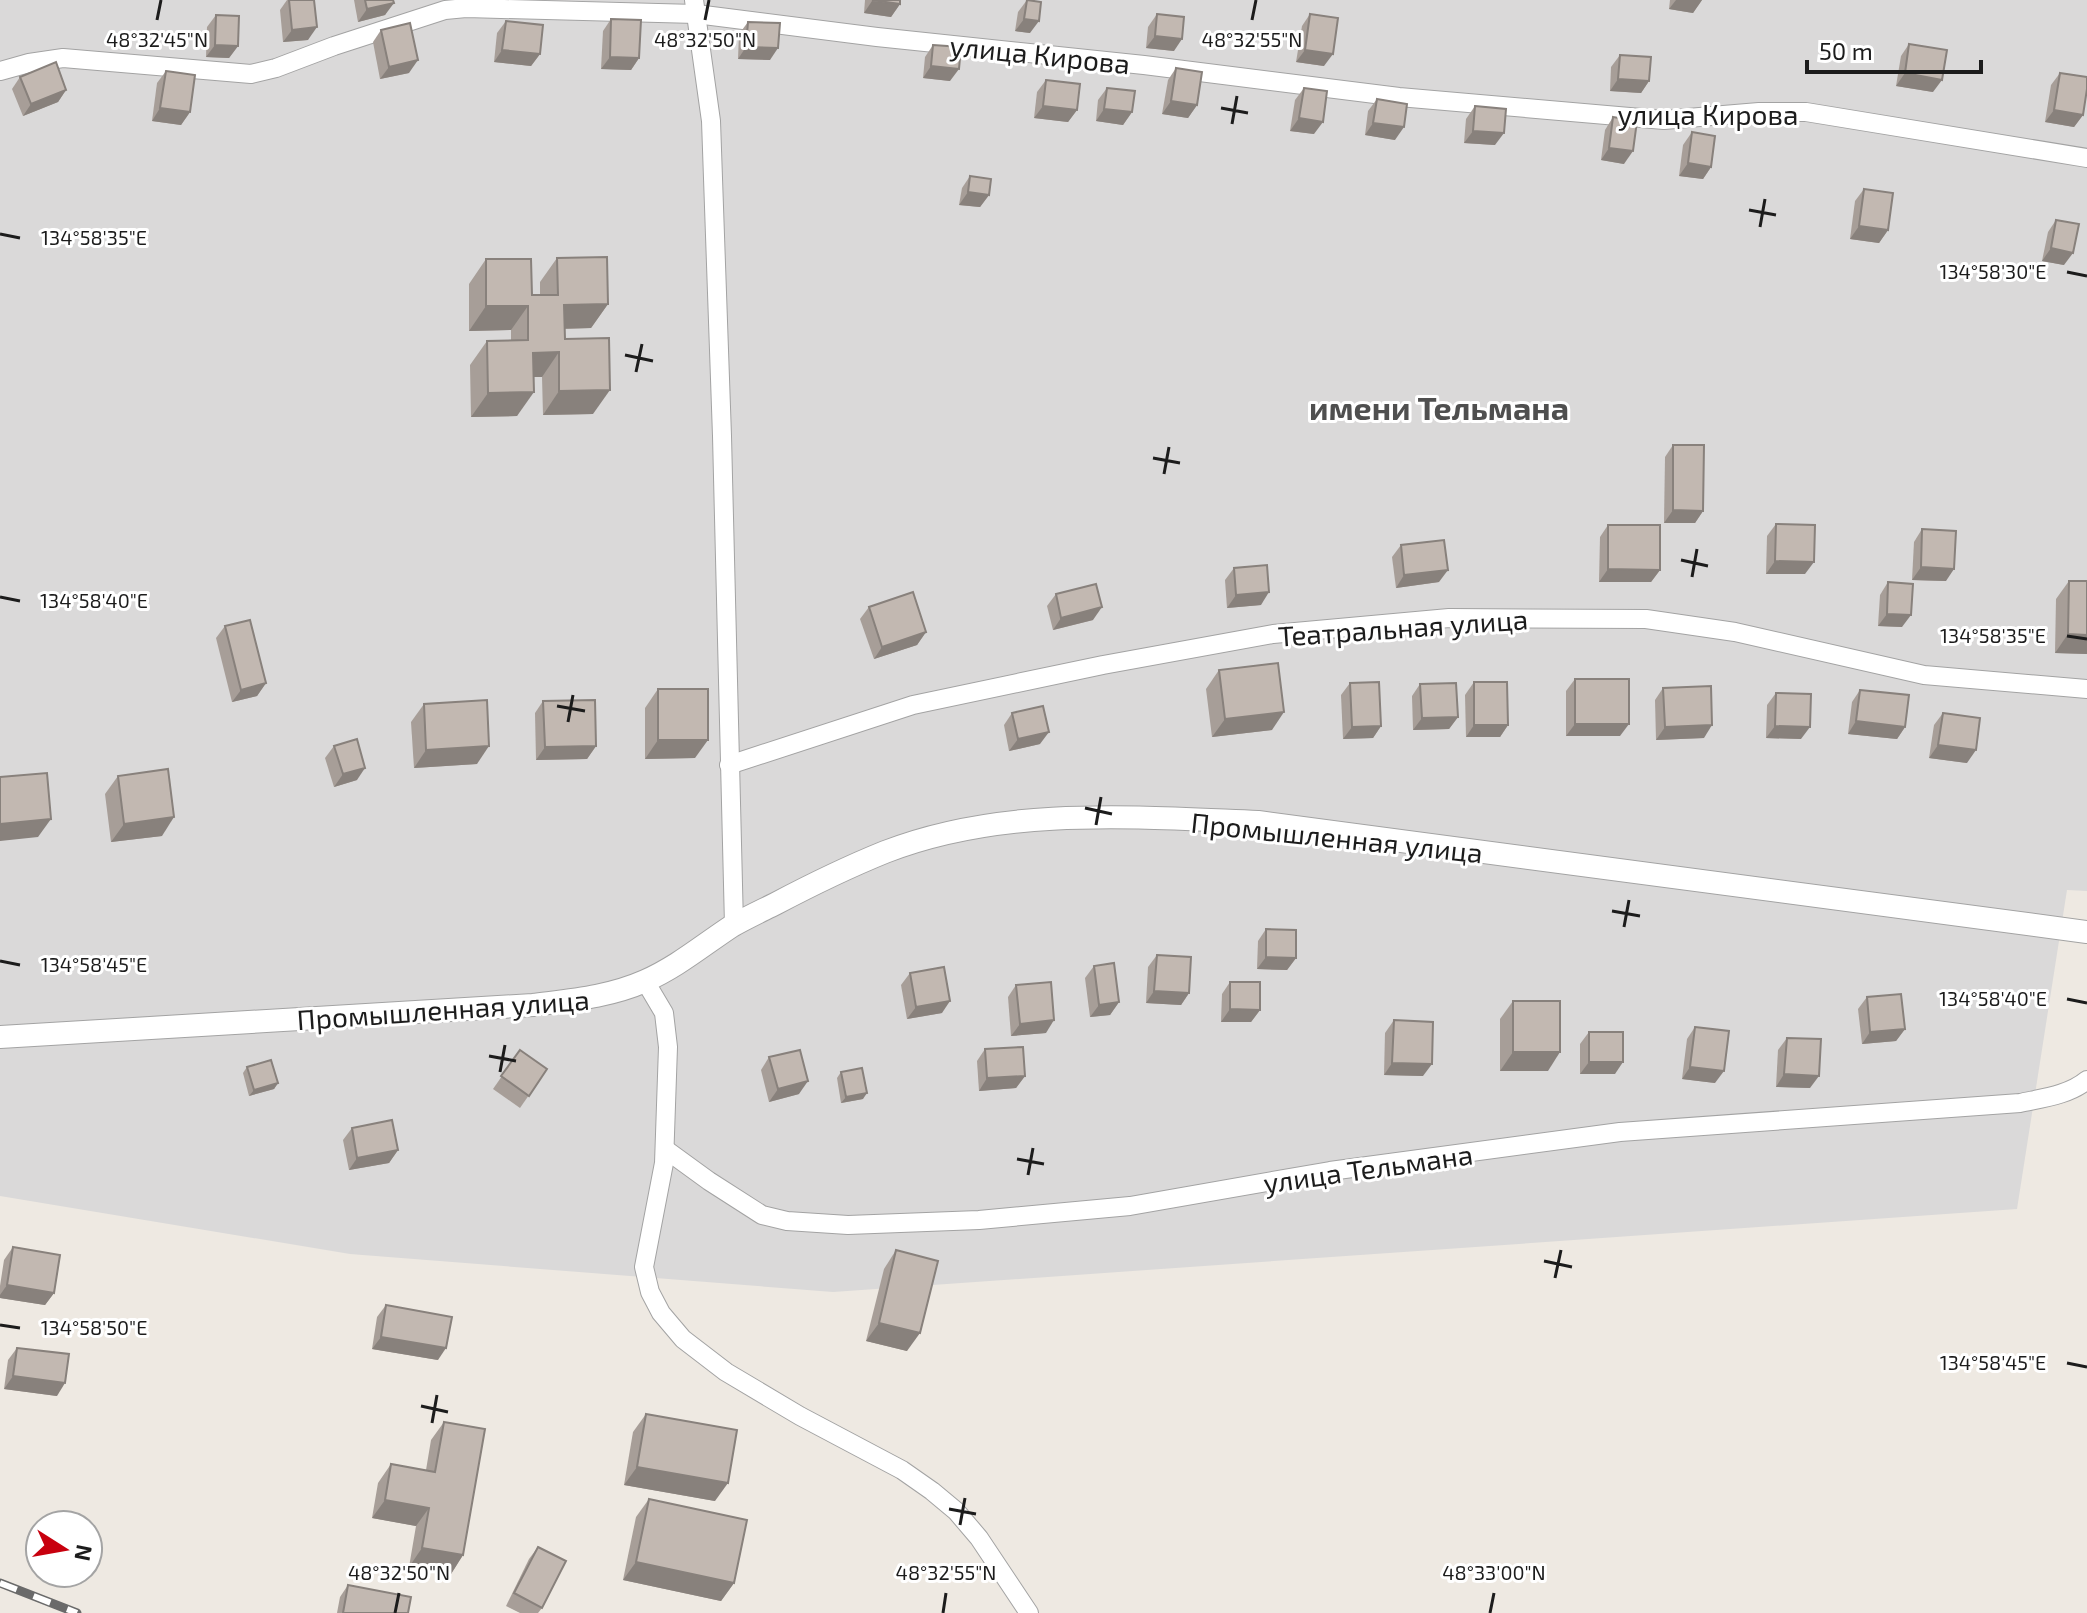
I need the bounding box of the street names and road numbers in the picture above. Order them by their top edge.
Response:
street label: улица Кирова [948,28,1132,80]
street label: улица Кирова [1618,97,1798,131]
street label: Театральная улица [1277,601,1529,653]
street label: Промышленная улица [1189,805,1485,869]
street label: Промышленная улица [296,982,590,1036]
street label: улица Тельмана [1261,1136,1475,1200]

